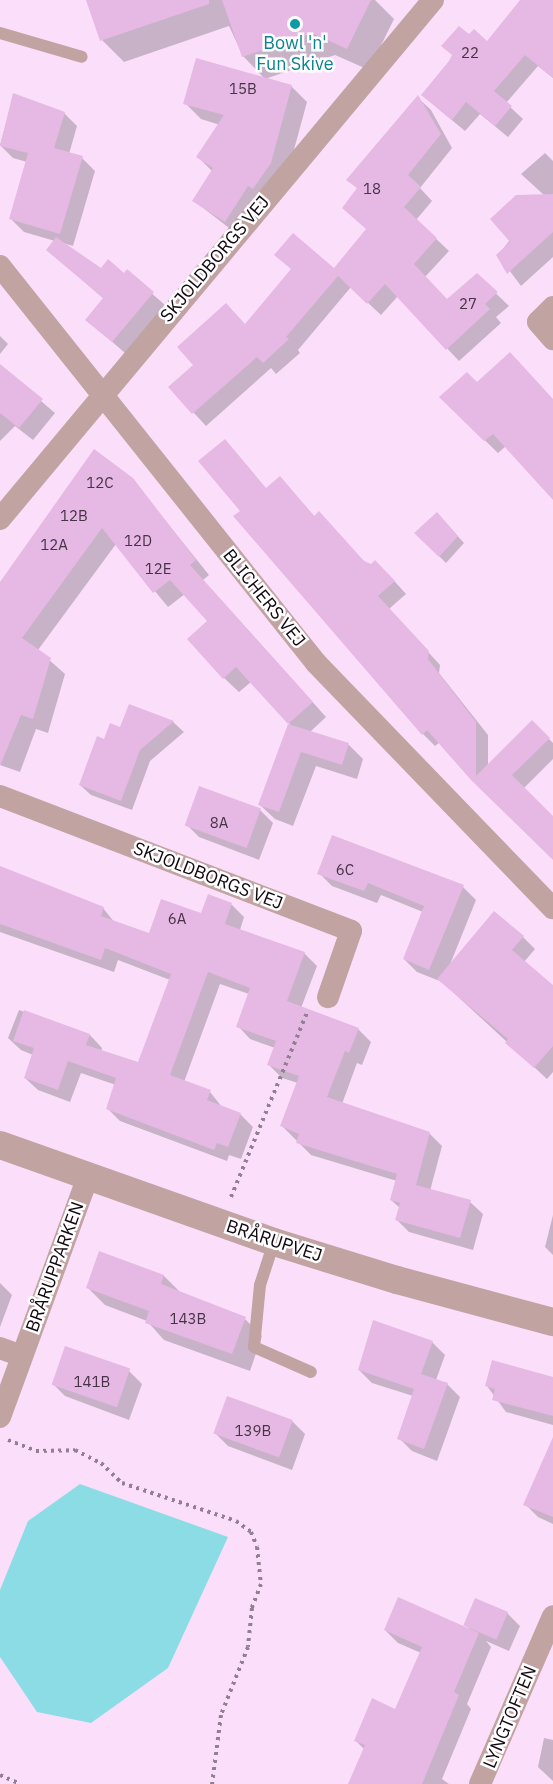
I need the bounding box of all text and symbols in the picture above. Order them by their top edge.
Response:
marker: Bowl 'n' Fun Skive [288,17,302,31]
place label: Bowl 'n' Fun Skive [256,33,334,76]
house number: 22 [461,44,479,62]
house number: 15B [229,80,257,98]
house number: 18 [363,180,381,198]
street label: SKJOLDBORGS VEJ [156,192,274,326]
house number: 27 [459,295,477,313]
house number: 12C [86,474,114,492]
house number: 12B [60,507,88,525]
house number: 12D [124,532,152,550]
house number: 12A [40,536,68,554]
street label: BLICHERS VEJ [218,545,310,651]
house number: 12E [145,560,171,578]
house number: 8A [210,814,228,832]
street label: SKJOLDBORGS VEJ [130,838,286,914]
house number: 6C [336,861,354,879]
house number: 6A [168,910,186,928]
street label: BRÅRUPPARKEN [21,1199,89,1335]
street label: BRÅRUPVEJ [223,1215,325,1267]
house number: 143B [170,1310,206,1328]
house number: 141B [74,1373,110,1391]
house number: 139B [235,1422,271,1440]
street label: LYNGTOFTEN [479,1663,541,1771]

